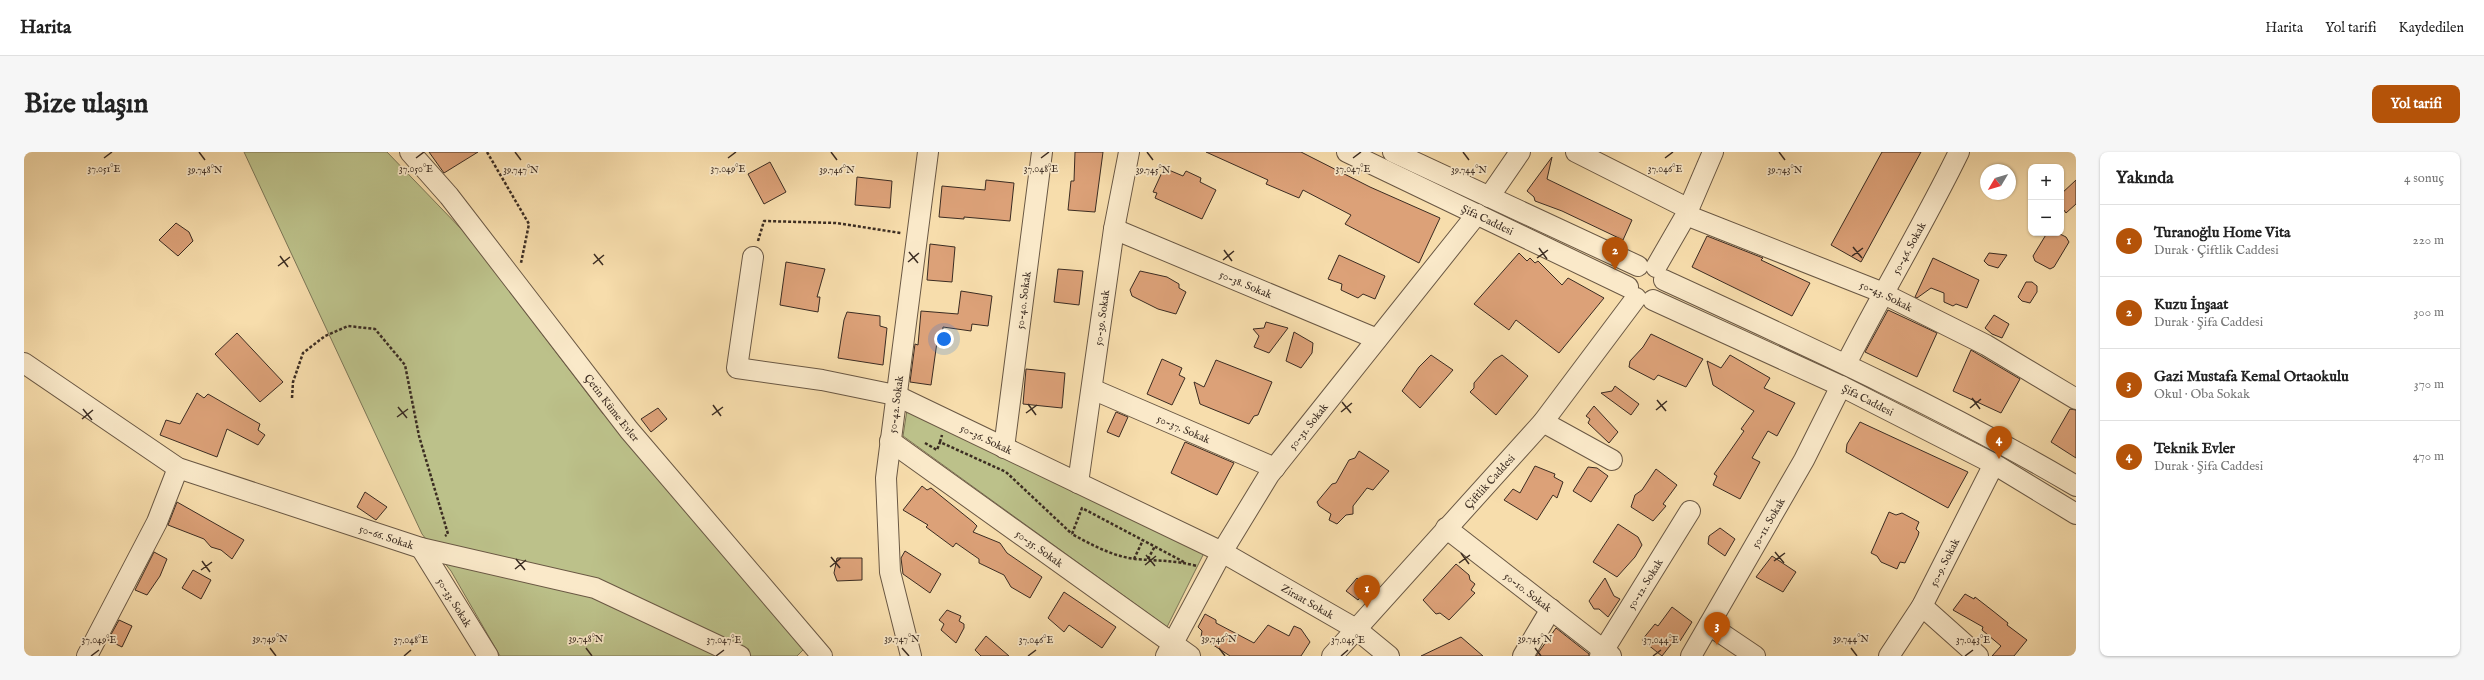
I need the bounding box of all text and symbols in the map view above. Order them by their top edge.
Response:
text: Harita [20,16,71,40]
text: Harita [2265,19,2303,37]
text: Yol tarifi [2325,19,2377,37]
text: Kaydedilen [2399,19,2464,37]
button: Yol tarifi [2372,85,2460,123]
text: Bize ulaşın [24,87,148,122]
text: 37.051°E [88,163,121,176]
text: 37.050°E [399,163,433,176]
text: 37.049°E [711,163,745,176]
text: 37.048°E [1024,163,1058,176]
text: 37.047°E [1336,163,1370,176]
text: 37.046°E [1648,163,1682,176]
text: 39.748°N [187,164,223,177]
text: 39.747°N [503,164,539,177]
text: 39.746°N [819,164,855,177]
text: 39.745°N [1136,164,1171,177]
text: 39.744°N [1451,164,1487,177]
text: 39.743°N [1768,164,1803,177]
north arrow [1980,164,2016,200]
map controls [2028,164,2064,236]
button: + [2028,164,2064,200]
text: Yakında [2116,168,2174,189]
text: 4 sonuç [2404,170,2444,187]
button: − [2028,200,2064,236]
street label: Şifa Caddesi [1459,202,1516,239]
street label: 50-46. Sokak [1890,220,1930,277]
text: Turanoğlu Home Vita [2154,223,2291,242]
text: 1 [2127,232,2131,249]
text: 220 m [2413,232,2444,249]
pin: 2 [1602,237,1628,270]
text: Durak · Çiftlik Caddesi [2154,242,2279,259]
street label: 50-38. Sokak [1217,268,1274,302]
street label: 50-40. Sokak [1013,271,1035,330]
street label: 50-43. Sokak [1858,278,1915,315]
street label: 50-39. Sokak [1092,289,1113,347]
text: Kuzu İnşaat [2154,295,2228,314]
text: 2 [2126,304,2132,321]
text: 300 m [2413,304,2444,321]
text: Durak · Şifa Caddesi [2154,314,2263,331]
your location [934,329,954,349]
text: Gazi Mustafa Kemal Ortaokulu [2154,367,2349,386]
street label: Çetin Küme Evler [581,372,642,445]
street label: 50-42. Sokak [886,375,907,434]
text: 3 [2127,376,2131,393]
text: 370 m [2414,376,2444,393]
street label: Şifa Caddesi [1839,382,1896,420]
text: Okul · Oba Sokak [2154,386,2250,403]
street label: 50-31. Sokak [1286,400,1332,453]
street label: 50-37. Sokak [1155,412,1212,447]
street label: 50-36. Sokak [958,421,1014,458]
pin: 4 [1986,426,2012,459]
text: Teknik Evler [2154,439,2235,458]
text: 4 [2126,448,2132,465]
text: 470 m [2413,448,2444,465]
street label: Çiftlik Caddesi [1462,452,1519,513]
text: Durak · Şifa Caddesi [2154,458,2263,475]
street label: 50-11. Sokak [1749,495,1789,551]
street label: 50-66. Sokak [357,522,415,553]
street label: 50-35. Sokak [1012,527,1066,571]
street label: 50-9. Sokak [1927,536,1963,589]
street label: 50-12. Sokak [1625,556,1667,612]
street label: 50-10. Sokak [1501,570,1554,616]
pin: 1 [1354,575,1380,608]
street label: 50-33. Sokak [433,576,475,630]
street label: Ziraat Sokak [1278,581,1336,623]
pin: 3 [1704,612,1730,645]
text: 39.749°N [252,633,288,646]
text: 39.748°N [568,633,604,646]
text: 39.747°N [884,633,920,646]
text: 39.746°N [1201,633,1237,646]
text: 39.745°N [1518,633,1553,646]
text: 39.744°N [1833,633,1869,646]
text: 37.049°E [82,634,116,647]
text: 37.048°E [394,634,428,647]
text: 37.047°E [707,634,741,647]
text: 37.046°E [1019,634,1053,647]
text: 37.045°E [1331,634,1365,647]
text: 37.044°E [1643,634,1679,647]
text: 37.043°E [1956,634,1990,647]

